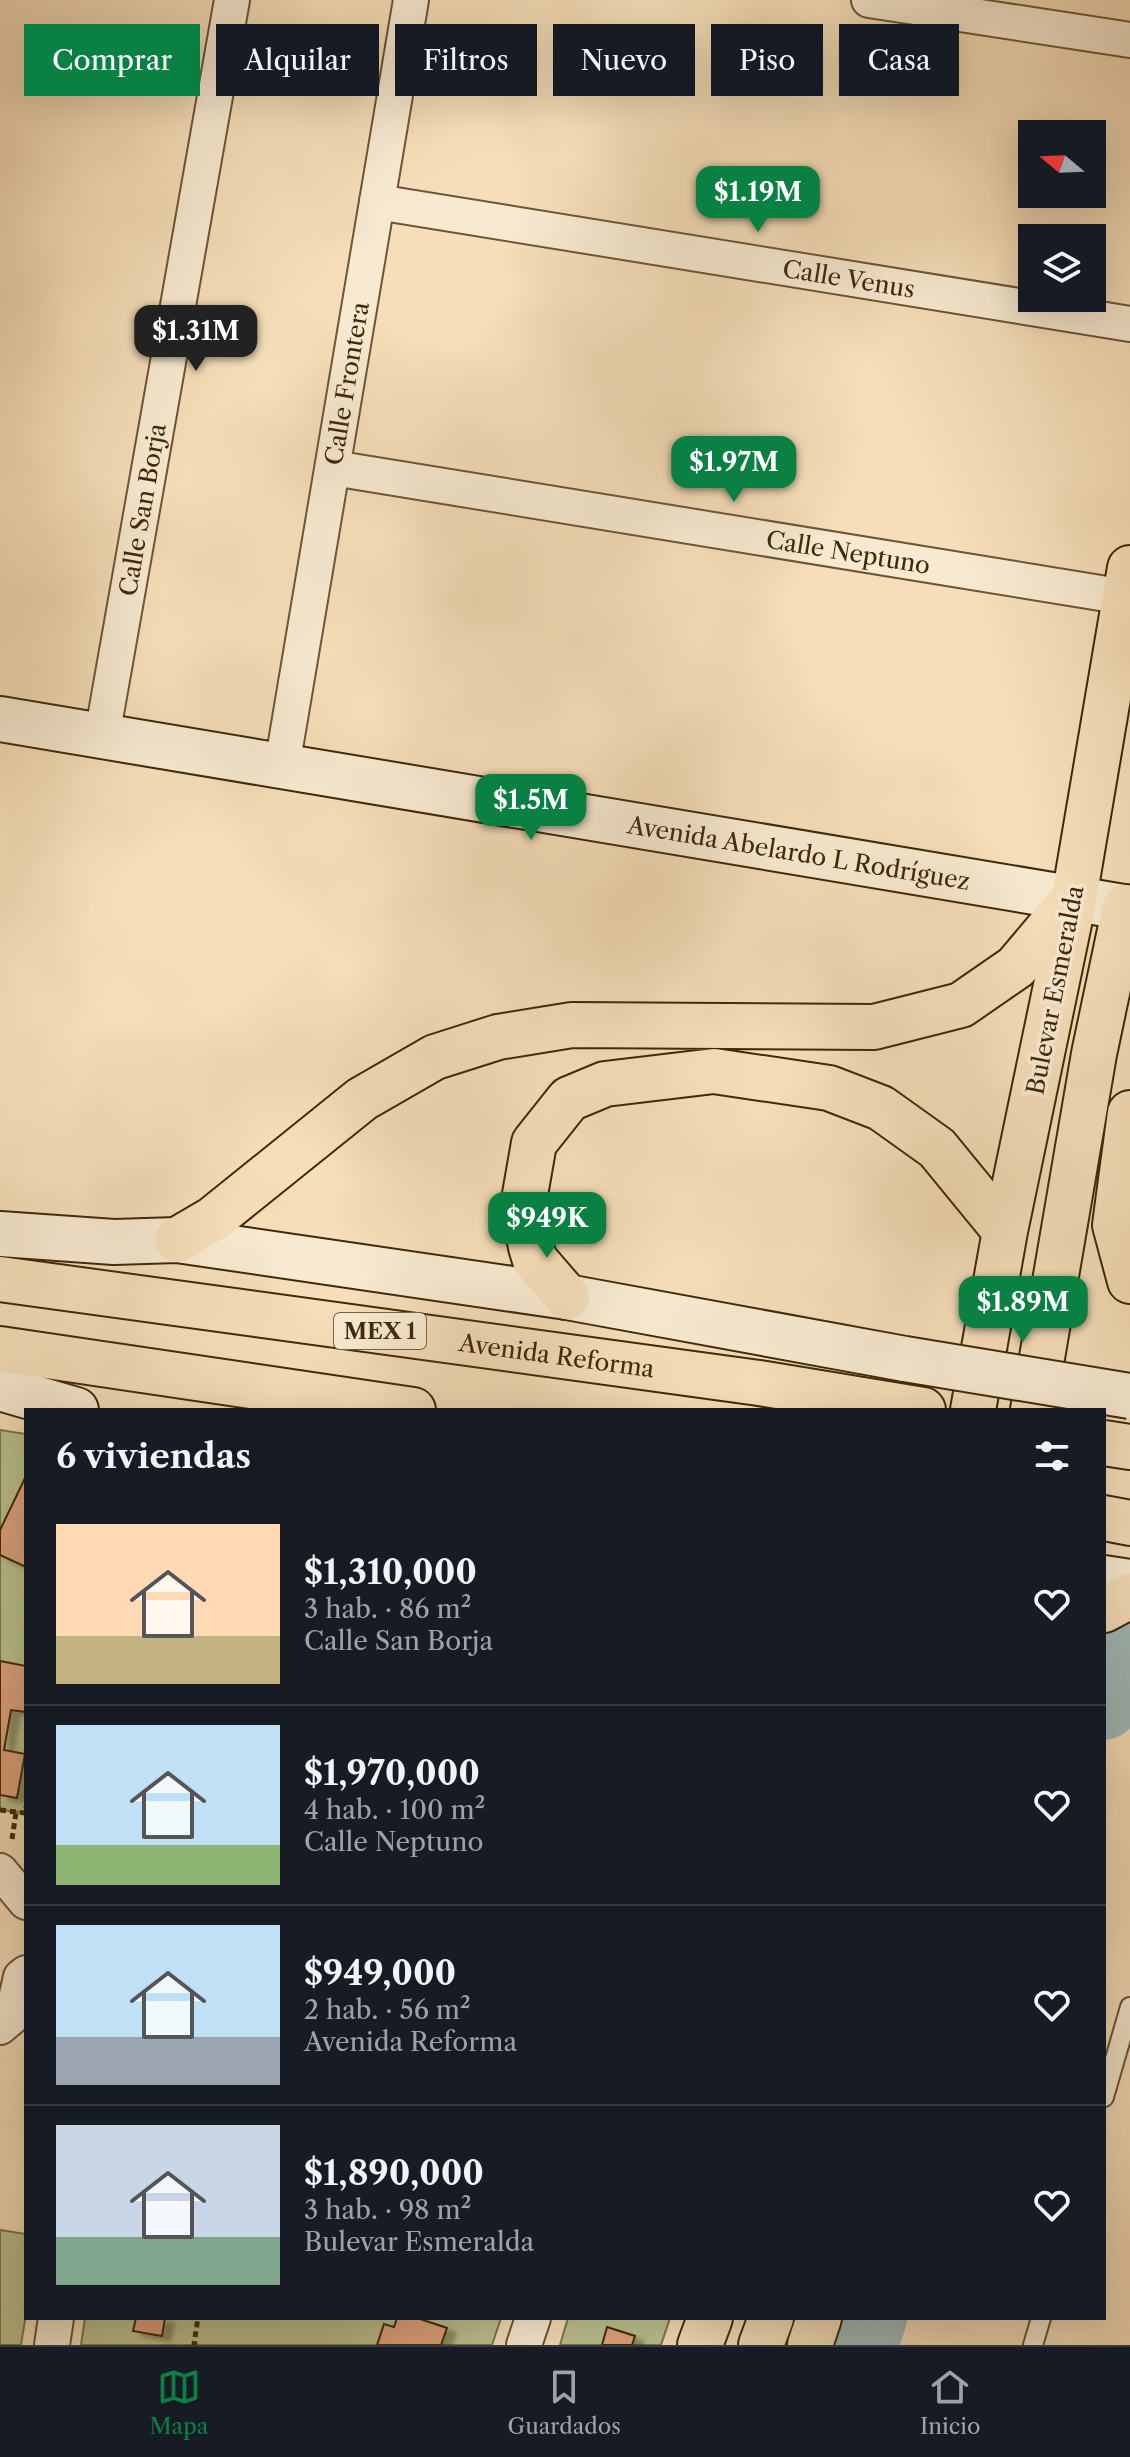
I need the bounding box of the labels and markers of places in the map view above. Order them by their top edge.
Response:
pin: $1.19M [693,166,823,234]
pin: $1.31M [131,305,261,373]
pin: $1.97M [669,436,799,504]
pin: $1.5M [475,774,587,842]
pin: $949K [491,1192,603,1260]
pin: $1.89M [958,1276,1088,1344]

